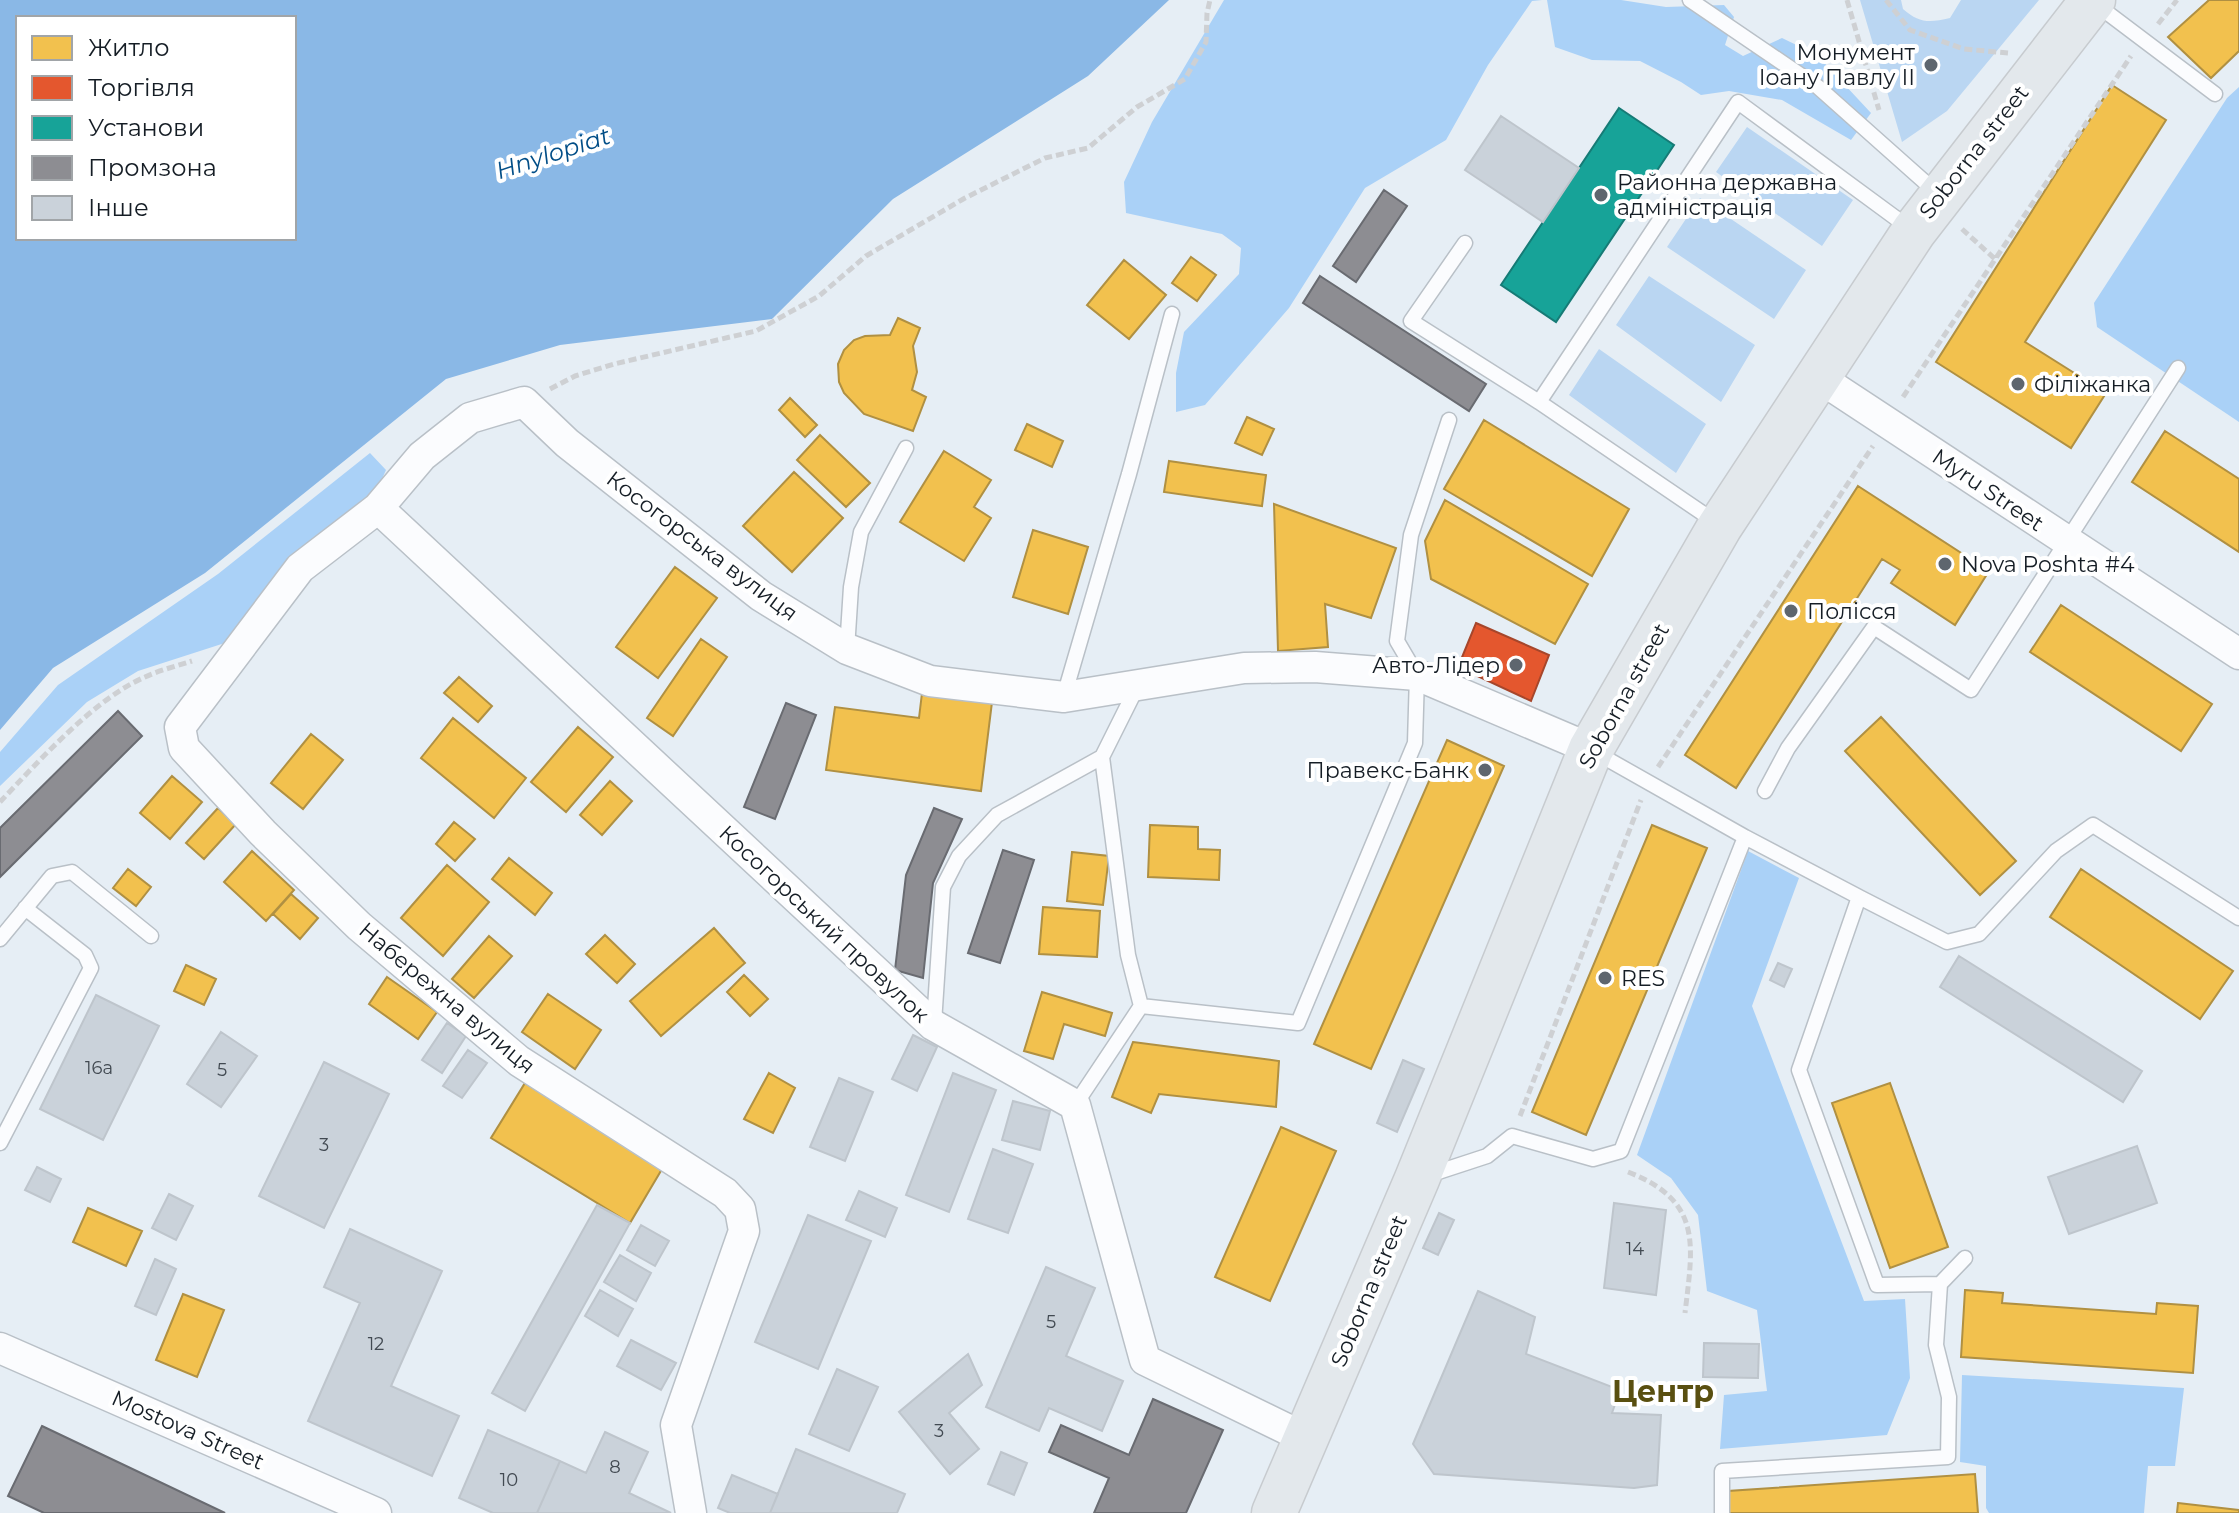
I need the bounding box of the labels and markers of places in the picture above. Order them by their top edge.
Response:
place label: Монумент Іоану Павлу ІІ [1759,39,1916,91]
marker: Монумент Іоану Павлу ІІ [1922,56,1940,74]
place label: Районна державна адміністрація [1617,169,1837,221]
marker: Районна державна адміністрація [1592,186,1610,204]
place label: Філіжанка [2034,371,2151,398]
marker: Філіжанка [2009,375,2027,393]
place label: Nova Poshta #4 [1961,551,2135,578]
marker: Nova Poshta #4 [1936,555,1954,573]
place label: Полісся [1807,598,1897,625]
marker: Полісся [1782,602,1800,620]
place label: Авто-Лідер [1372,652,1500,679]
marker: Авто-Лідер [1507,656,1525,674]
place label: Правекс-Банк [1307,757,1469,784]
marker: Правекс-Банк [1476,761,1494,779]
place label: RES [1621,965,1665,992]
marker: RES [1596,969,1614,987]

